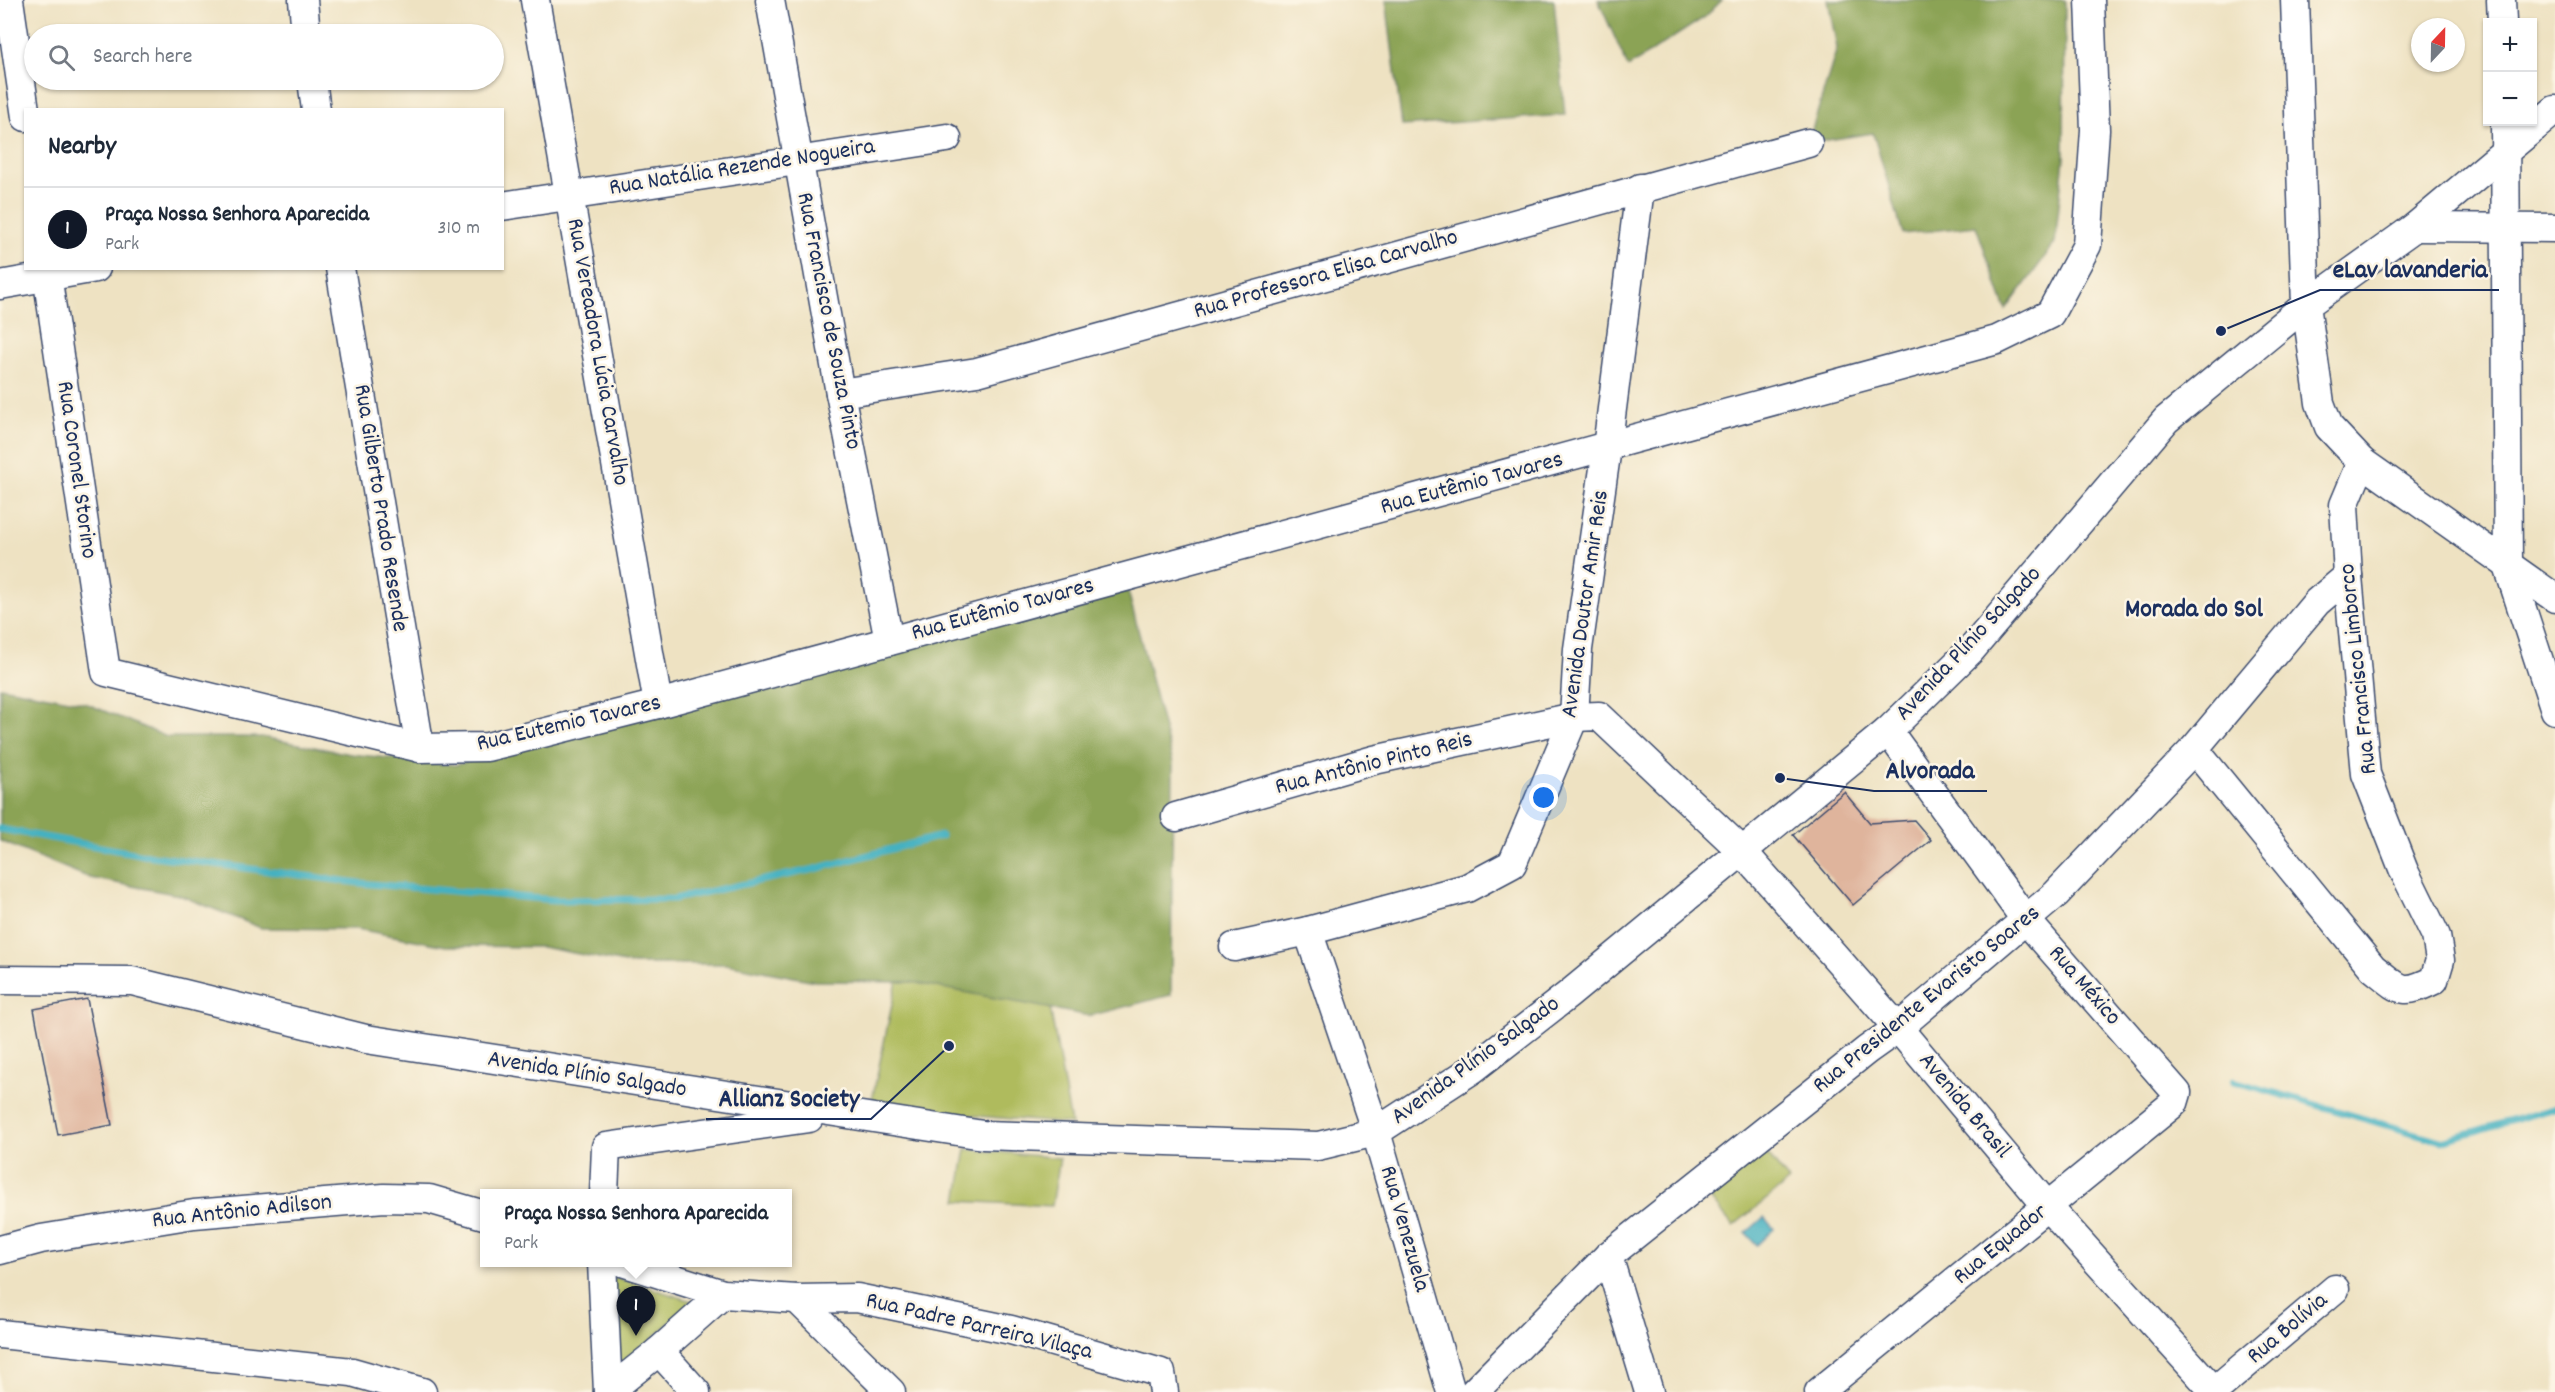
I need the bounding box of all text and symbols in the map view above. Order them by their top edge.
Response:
north arrow [2411,18,2465,72]
map controls [2483,18,2537,126]
button: + [2483,18,2537,72]
search box [24,24,504,90]
icon: search [45,41,78,74]
text: Search here [93,42,192,73]
button: − [2483,72,2537,126]
text: Nearby [48,129,116,166]
street label: Rua Natália Rezende Nogueira [607,130,878,206]
street label: Rua Francisco de Souza Pinto [786,189,870,453]
text: Praça Nossa Senhora Aparecida [105,200,369,231]
text: 1 [65,215,70,243]
text: 310 m [438,215,480,243]
street label: Rua Vereadora Lúcia Carvalho [557,216,637,488]
street label: Rua Professora Elisa Carvalho [1190,221,1462,329]
text: Park [105,231,139,259]
callout: eLav lavanderia [2320,246,2499,290]
text: eLav lavanderia [2333,253,2488,290]
street label: Rua Coronel Storino [47,379,105,561]
street label: Rua Gilberto Prado Resende [344,382,416,634]
street label: Rua Eutêmio Tavares [1377,443,1567,525]
street label: Avenida Doutor Amir Reis [1553,488,1619,720]
street label: Avenida Plínio Salgado [1888,559,2050,729]
street label: Rua Francisco Limborco [2331,562,2387,776]
street label: Rua Eutêmio Tavares [908,569,1098,651]
district label: Morada do Sol [2125,592,2264,629]
street label: Rua Eutemio Tavares [473,686,665,762]
street label: Rua Antônio Pinto Reis [1272,723,1476,805]
callout: Alvorada [1874,747,1987,791]
text: Alvorada [1885,754,1975,791]
your location [1529,783,1558,812]
street label: Rua Presidente Evaristo Soares [1806,897,2048,1103]
street label: Rua México [2039,938,2129,1034]
street label: Avenida Plínio Salgado [1385,988,1567,1134]
street label: Avenida Plínio Salgado [485,1042,689,1108]
street label: Avenida Brasil [1910,1046,2019,1167]
callout: Allianz Society [706,1075,871,1119]
text: Allianz Society [718,1082,861,1119]
street label: Rua Venezuela [1370,1162,1438,1297]
street label: Rua Antônio Adilson [150,1186,334,1238]
popup [480,1189,792,1267]
street label: Rua Equador [1946,1196,2056,1294]
text: Praça Nossa Senhora Aparecida [504,1199,768,1230]
text: Park [504,1230,538,1258]
street label: Rua Padre Parreira Vilaça [862,1284,1096,1370]
street label: Rua Bolívia [2240,1284,2337,1373]
pin: 1 [616,1286,656,1336]

